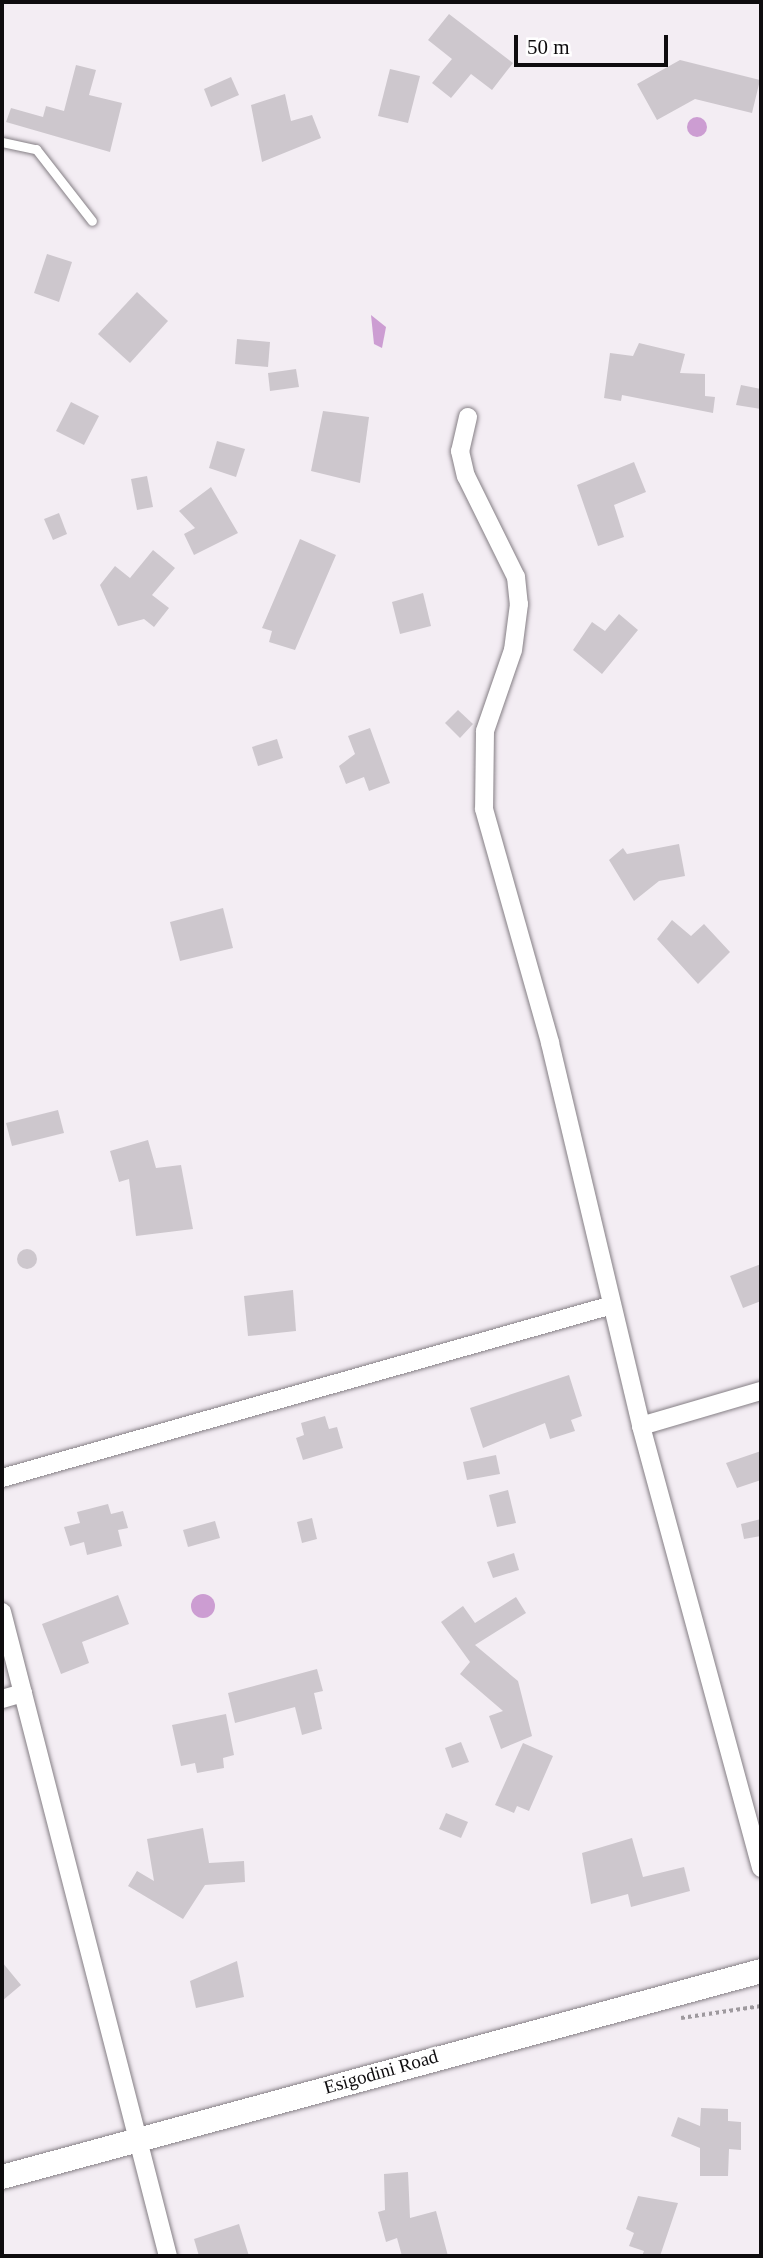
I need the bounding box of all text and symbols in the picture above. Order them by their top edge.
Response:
scale bar [518,21,672,65]
text: 50 m [527,35,570,59]
street label: Esigodini Road [321,2045,441,2099]

